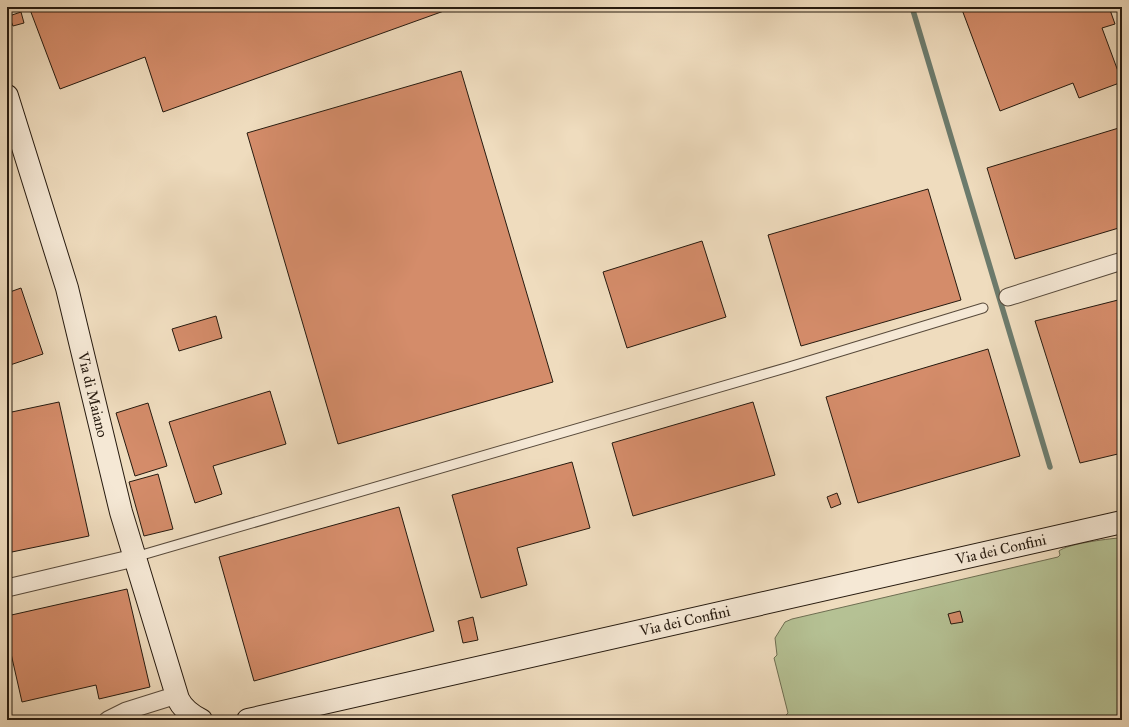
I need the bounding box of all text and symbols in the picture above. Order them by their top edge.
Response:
street label: Via di Maiano [74,349,112,440]
street label: Via dei Confini [953,530,1048,569]
street label: Via dei Confini [637,602,732,640]

